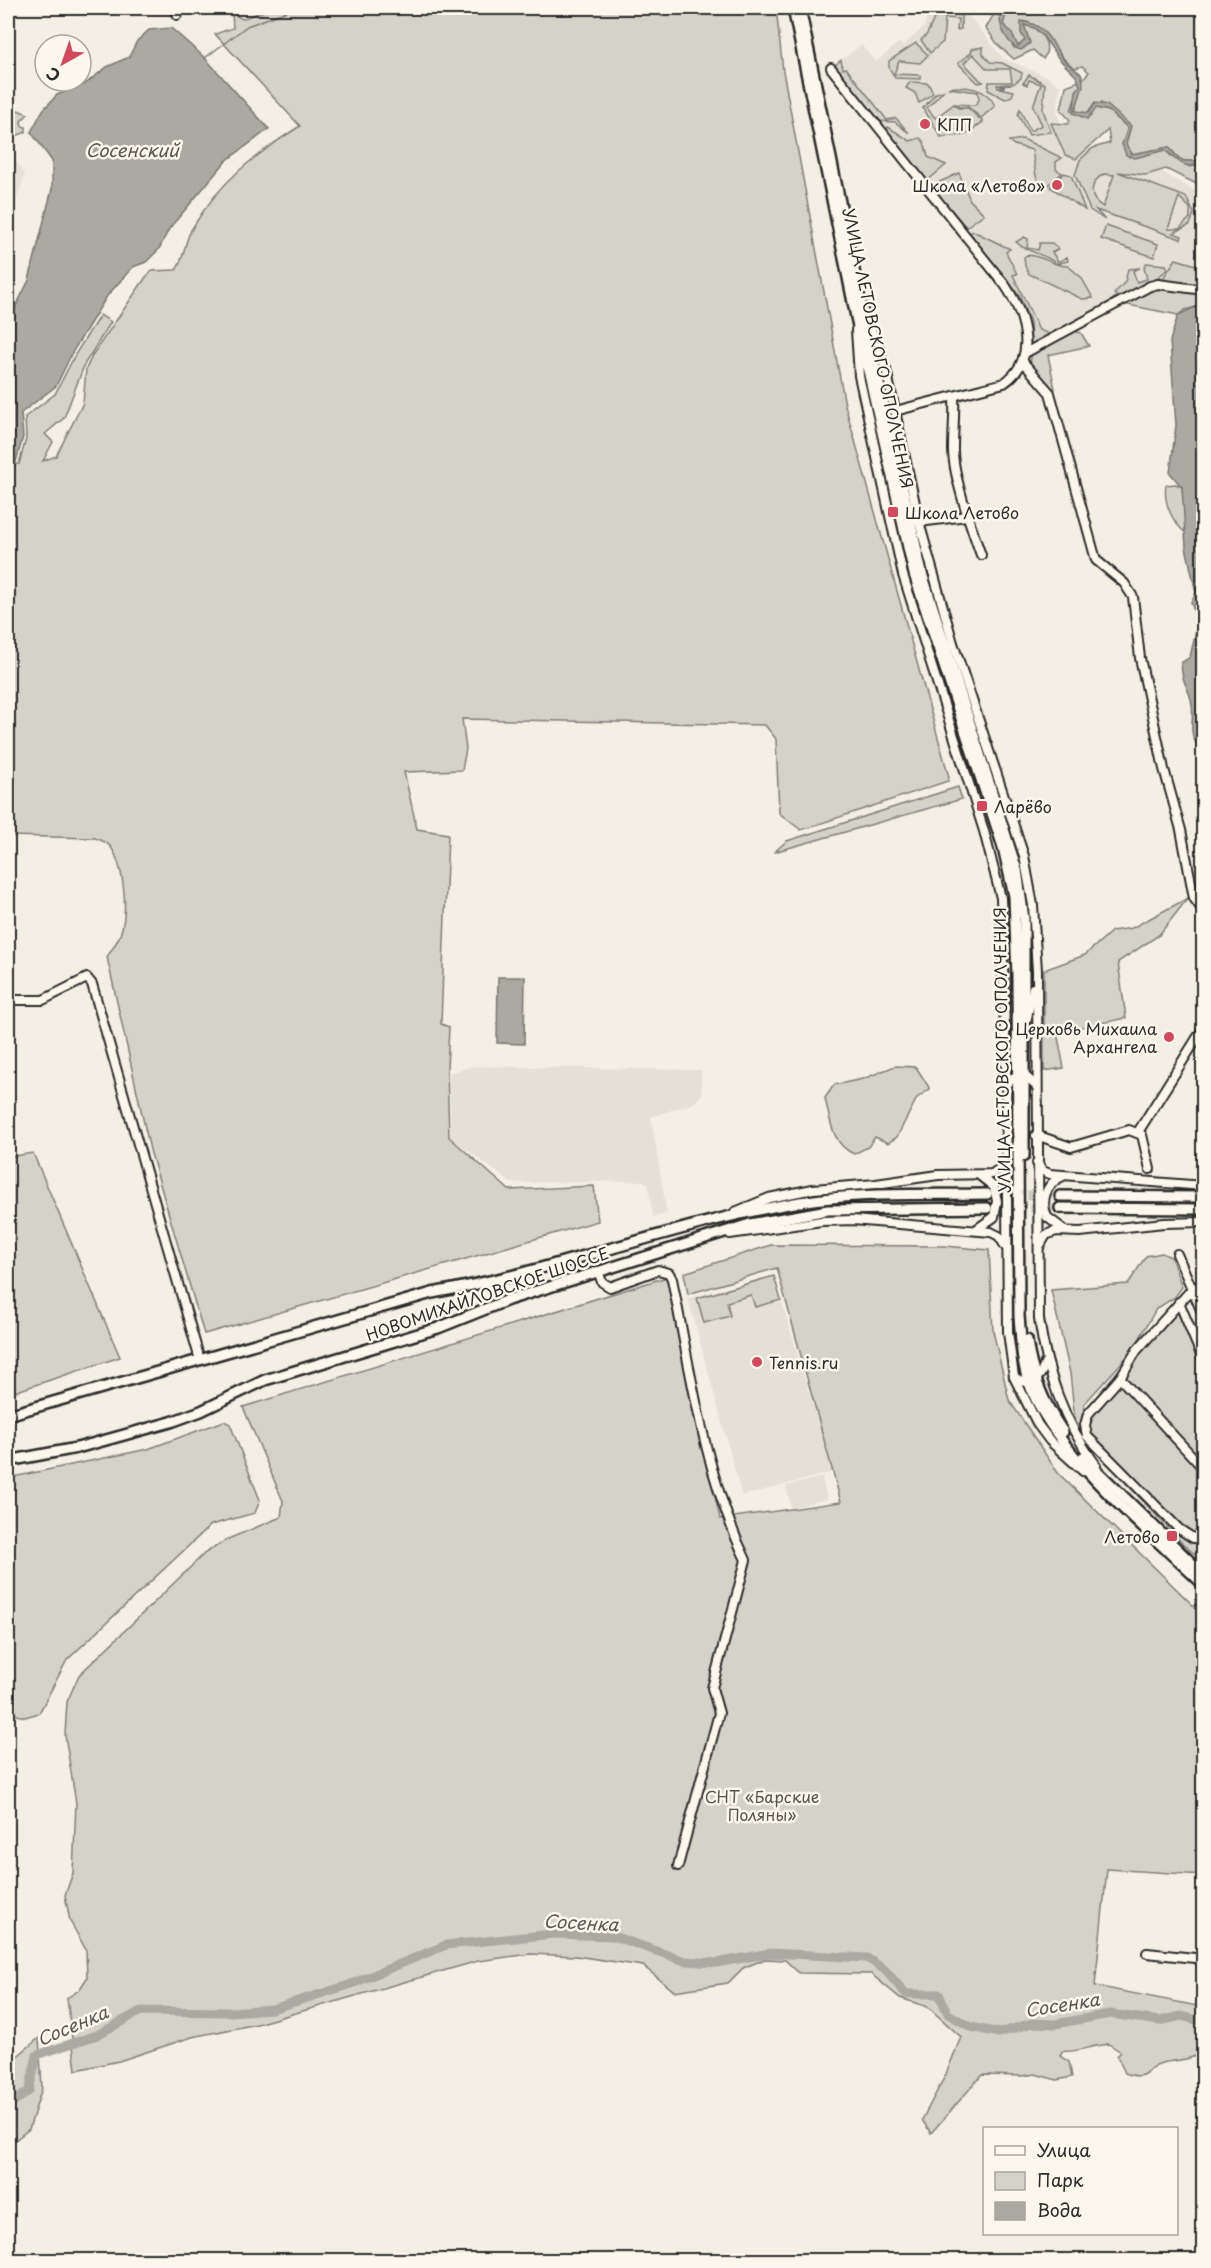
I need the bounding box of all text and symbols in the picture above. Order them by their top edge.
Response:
north arrow [33,33,93,93]
text: С [40,62,65,88]
place label: КПП [937,112,972,136]
marker: КПП [918,117,932,131]
water label: Сосенский [85,136,181,163]
place label: Школа «Летово» [912,173,1045,197]
marker: Школа «Летово» [1050,178,1064,192]
street label: УЛИЦА ЛЕТОВСКОГО ОПОЛЧЕНИЯ [838,206,920,490]
place label: Школа Летово [905,500,1019,524]
marker: Школа Летово [886,505,900,519]
place label: Ларёво [994,794,1052,818]
marker: Ларёво [975,799,989,813]
street label: УЛИЦА ЛЕТОВСКОГО ОПОЛЧЕНИЯ [987,907,1015,1193]
place label: Церковь Михаила Архангела [1015,1016,1157,1058]
marker: Церковь Михаила Архангела [1162,1030,1176,1044]
street label: НОВОМИХАЙЛОВСКОЕ ШОССЕ [362,1240,612,1346]
place label: Tennis.ru [769,1350,838,1374]
marker: Tennis.ru [750,1355,764,1369]
place label: Летово [1104,1524,1160,1548]
marker: Летово [1165,1529,1179,1543]
park label: СНТ «Барские Поляны» [705,1784,819,1826]
water label: Сосенка [543,1907,620,1937]
water label: Сосенка [1023,1985,1102,2023]
water label: Сосенка [32,1998,113,2052]
legend [983,2127,1178,2235]
text: Улица [1037,2136,1091,2163]
text: Парк [1037,2166,1084,2193]
text: Вода [1037,2196,1082,2223]

